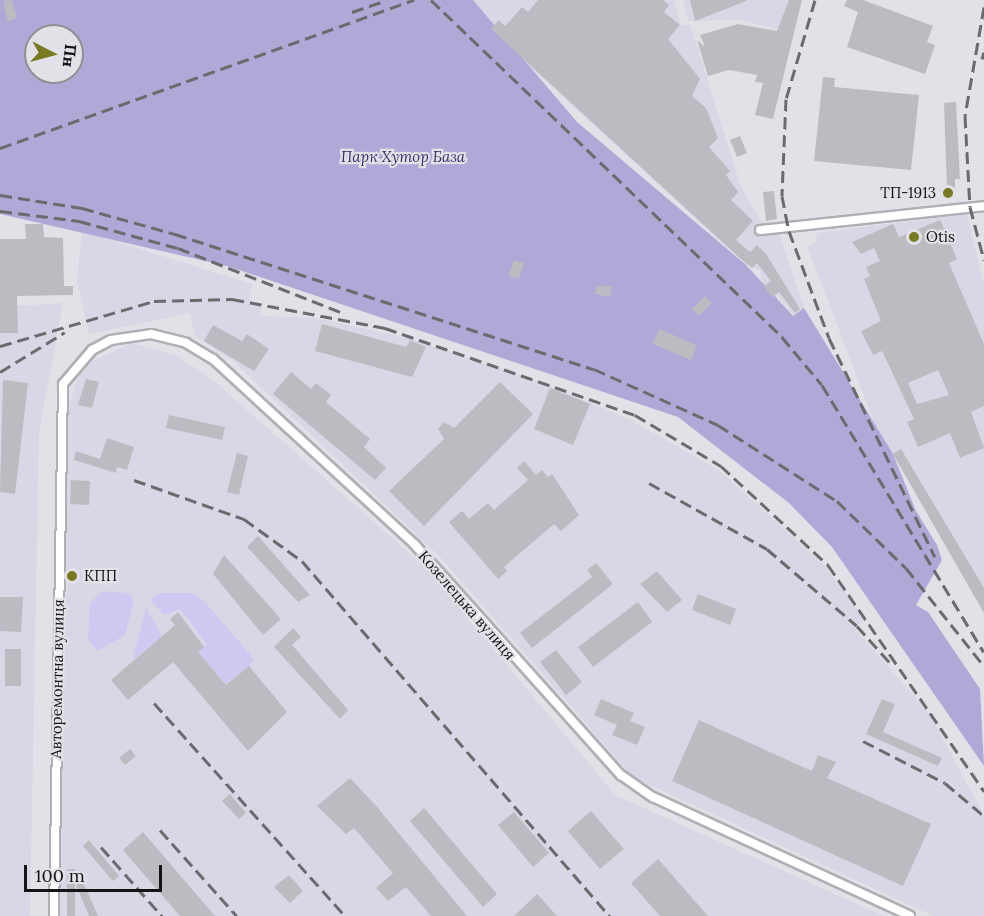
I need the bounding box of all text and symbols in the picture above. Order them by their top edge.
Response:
north arrow [24,24,84,84]
text: Пн [59,43,81,68]
park label: Парк Хутор База [341,148,465,166]
place label: ТП-1913 [880,184,936,202]
marker: ТП-1913 [941,186,955,200]
place label: Otis [926,228,955,246]
marker: Otis [907,230,921,244]
street label: Козелецька вулиця [415,547,519,663]
place label: КПП [84,567,117,585]
marker: КПП [65,569,79,583]
street label: Авторемонтна вулиця [47,599,67,759]
scale bar [27,853,165,891]
text: 100 m [35,864,85,887]

